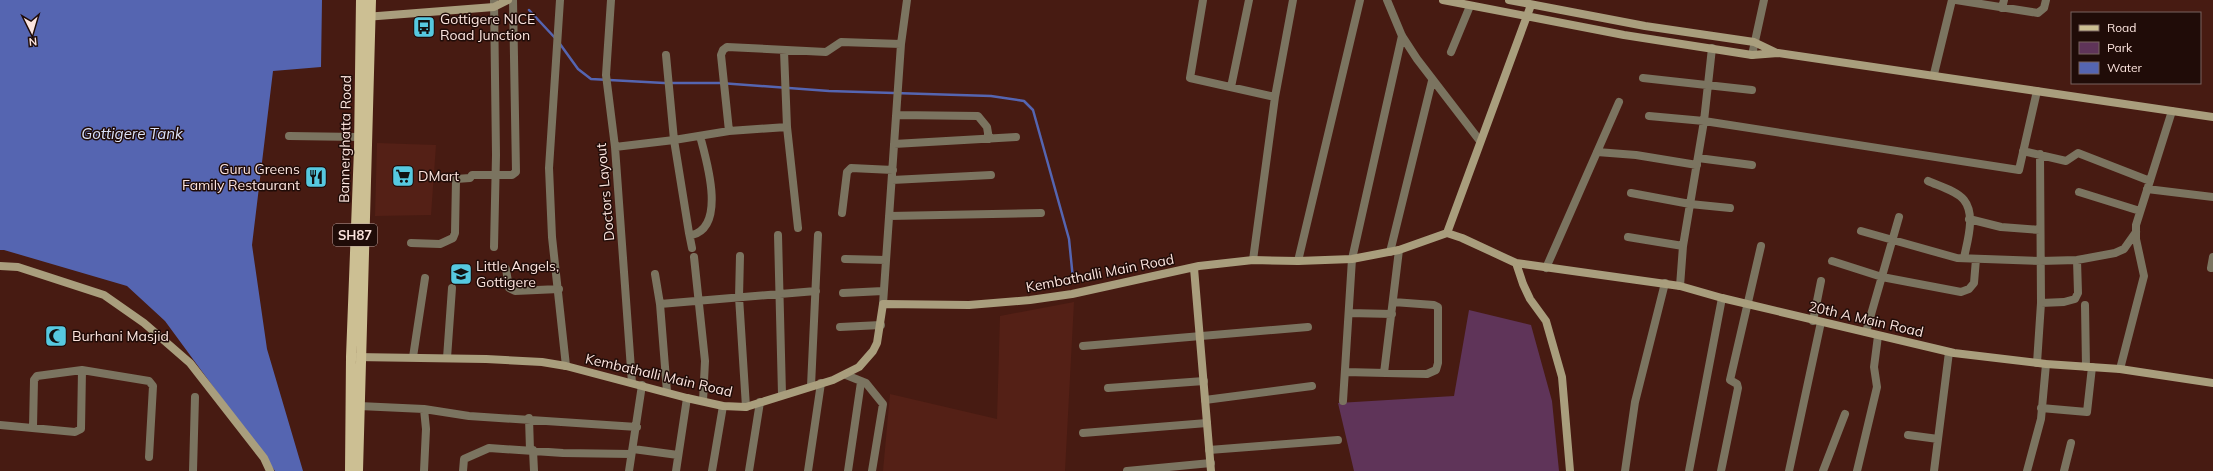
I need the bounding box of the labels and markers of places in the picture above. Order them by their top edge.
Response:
place label: Gottigere NICE Road Junction [440,10,535,44]
bus stop icon: Gottigere NICE Road Junction [411,14,437,40]
place label: Guru Greens Family Restaurant [182,160,300,194]
supermarket icon: DMart [390,163,416,189]
restaurant icon: Guru Greens Family Restaurant [303,164,329,190]
place label: DMart [418,167,459,185]
place label: Little Angels, Gottigere [476,257,559,291]
school or university icon: Little Angels, Gottigere [448,261,474,287]
mosque icon: Burhani Masjid [43,323,69,349]
place label: Burhani Masjid [72,327,169,345]

